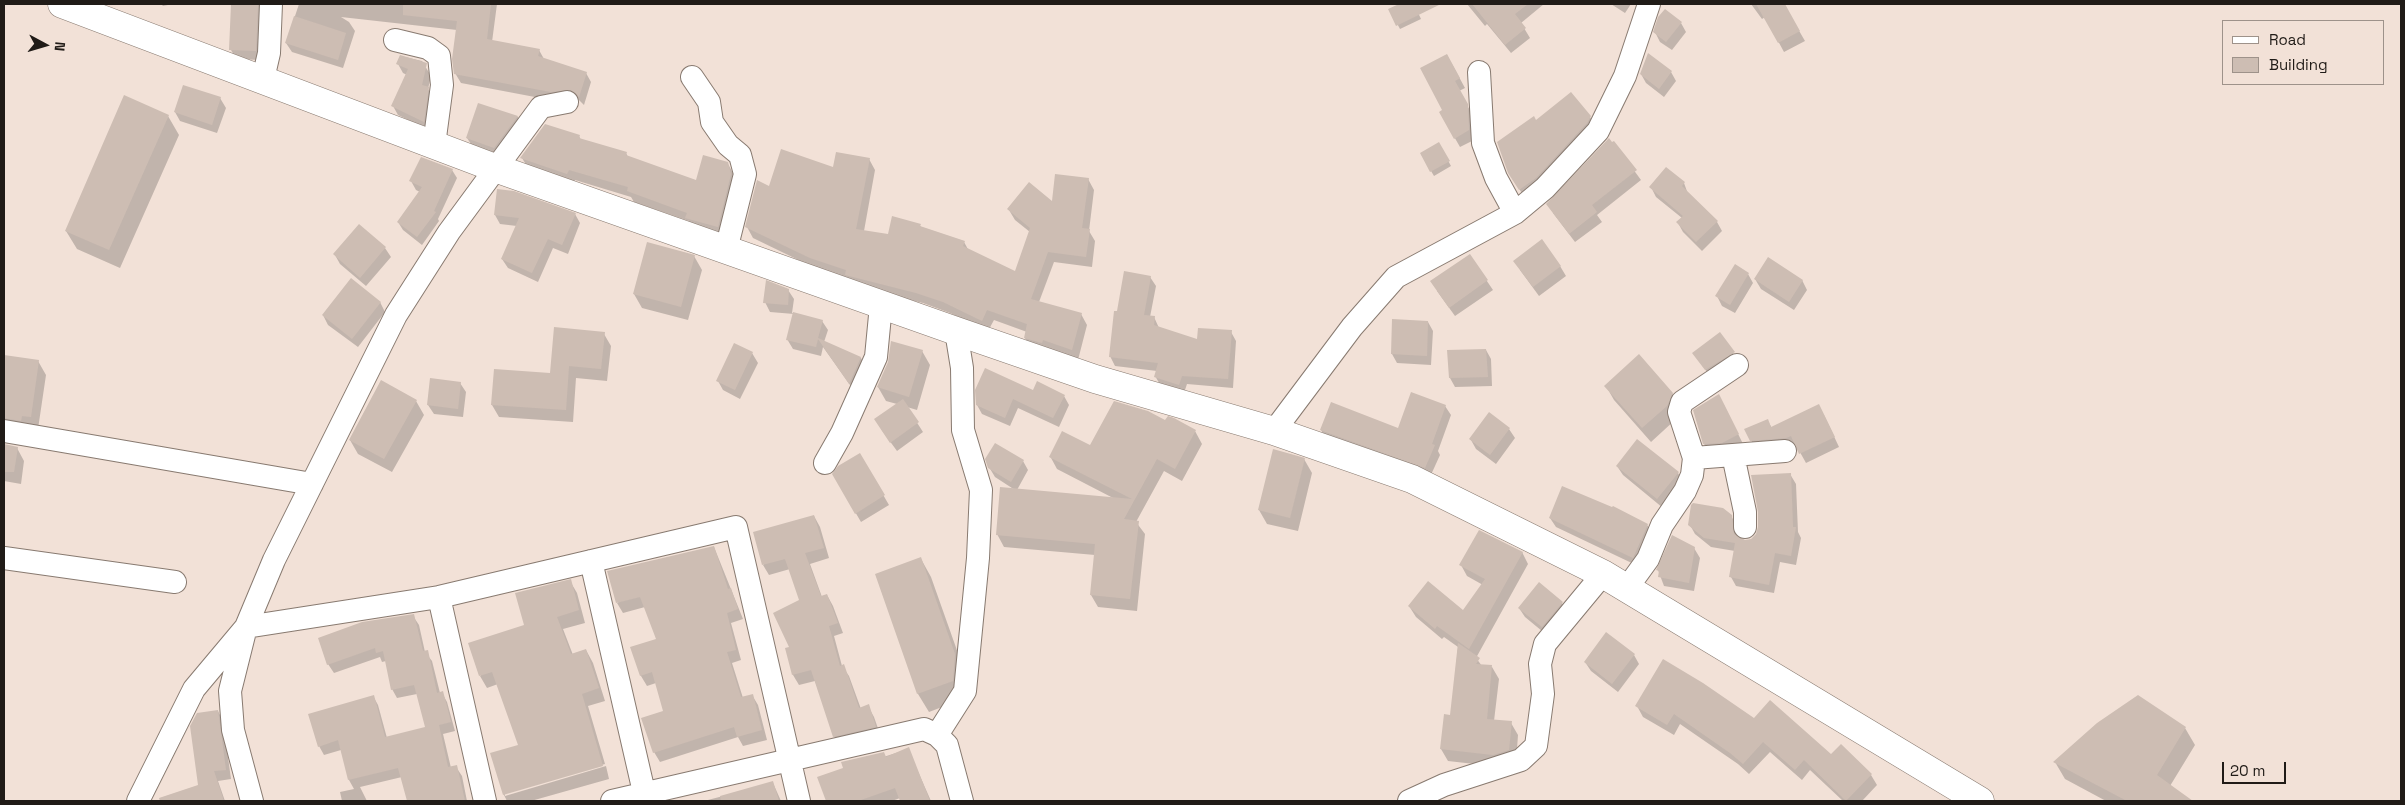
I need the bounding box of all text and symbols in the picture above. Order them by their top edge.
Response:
north arrow [20,20,70,70]
legend [2222,20,2385,85]
text: Road [2269,30,2306,49]
text: N [50,41,69,52]
text: Building [2269,55,2328,74]
scale bar [2225,752,2289,784]
text: 20 m [2230,761,2265,780]

